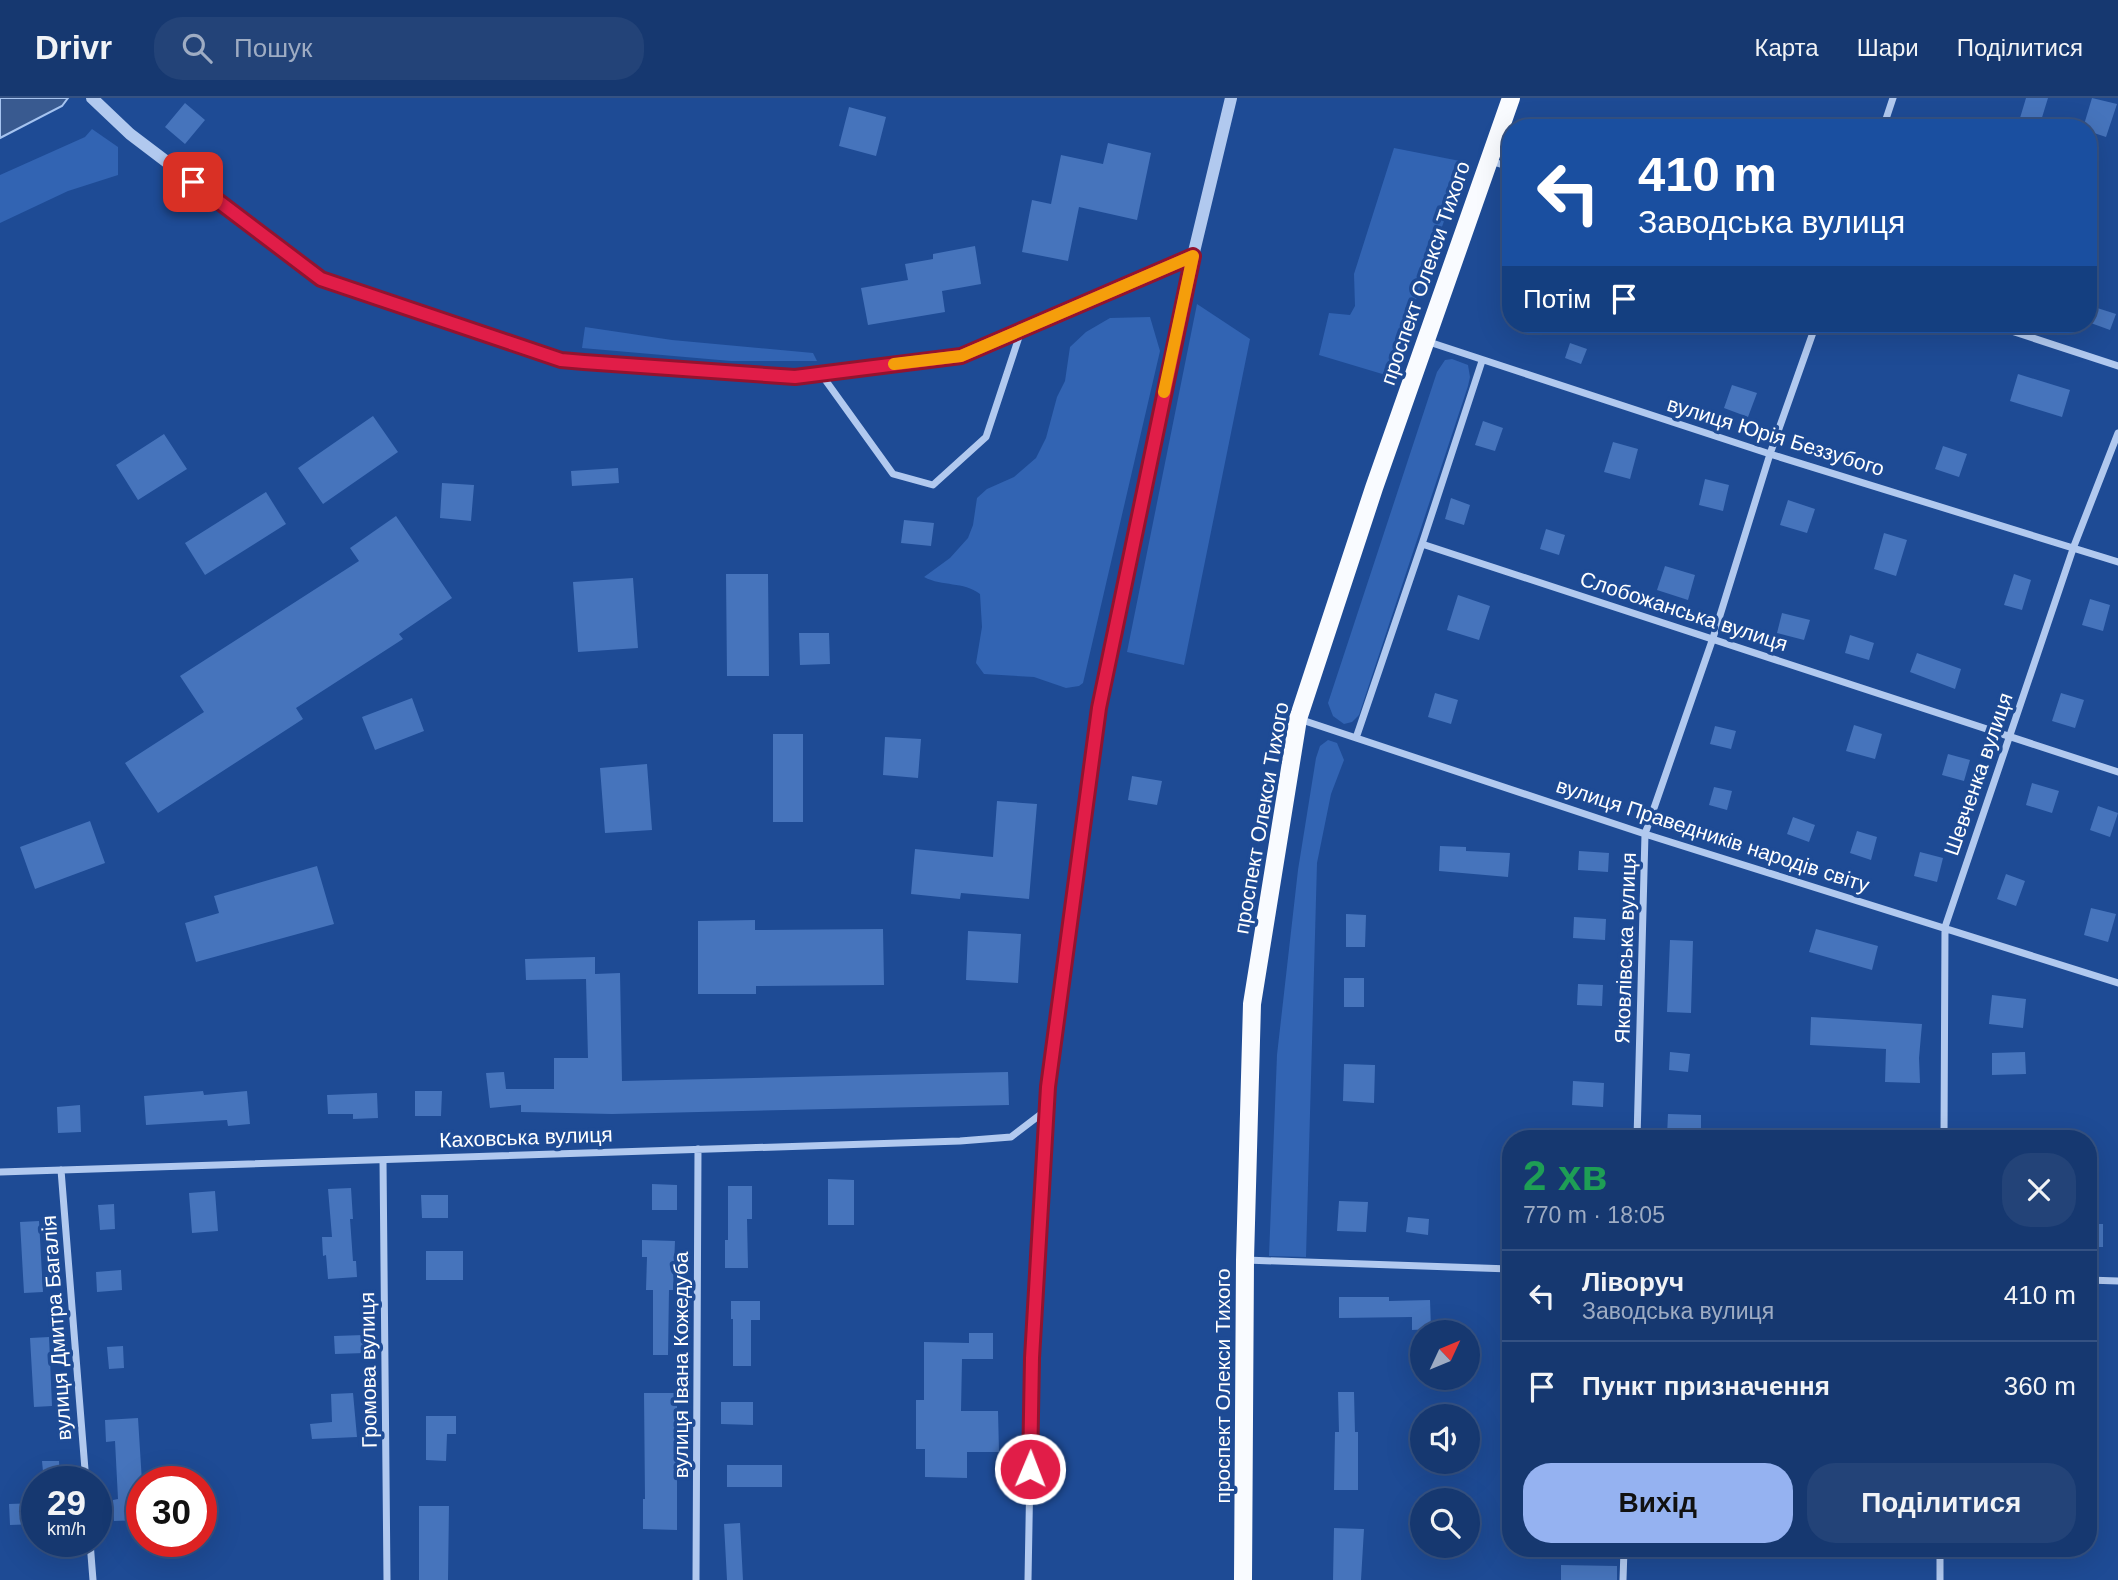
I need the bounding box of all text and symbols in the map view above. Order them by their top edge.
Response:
search box [154,17,644,80]
text: Drivr [35,29,112,66]
icon: search [178,29,216,67]
text: Пошук [234,33,312,63]
text: Карта [1754,34,1819,61]
text: Шари [1857,34,1919,61]
text: Поділитися [1957,34,2083,61]
icon: left [1523,147,1614,238]
text: 410 m [1638,147,1777,201]
pin [163,152,223,212]
street label: проспект Олекси Тихого [1376,158,1474,388]
icon: arrive [174,163,212,201]
text: Заводська вулиця [1638,204,1905,240]
icon: arrive [1605,280,1643,318]
text: Потім [1523,284,1591,314]
street label: вулиця Юрія Беззубого [1665,392,1887,480]
street label: Слобожанська вулиця [1577,567,1791,655]
street label: Шевченка вулиця [1939,690,2017,858]
street label: проспект Олекси Тихого [1229,700,1293,936]
street label: вулиця Праведників народів світу [1554,773,1873,897]
street label: Яковлівська вулиця [1610,852,1640,1044]
street label: Каховська вулиця [439,1122,613,1152]
text: 2 хв [1523,1152,1607,1199]
button: close [2002,1153,2076,1227]
text: 770 m · 18:05 [1523,1202,1665,1228]
street label: вулиця Дмитра Багалія [37,1215,75,1441]
street label: вулиця Івана Кожедуба [669,1251,692,1478]
text: Ліворуч [1582,1267,1684,1297]
street label: проспект Олекси Тихого [1211,1268,1234,1504]
icon: left [1523,1277,1561,1315]
text: 410 m [2004,1280,2076,1310]
street label: Громова вулиця [355,1292,381,1448]
text: Заводська вулиця [1582,1298,1774,1324]
north arrow [1410,1320,1480,1390]
map controls [1410,1320,1480,1558]
icon: arrive [1523,1368,1561,1406]
text: Пункт призначення [1582,1371,1830,1401]
text: 360 m [2004,1371,2076,1401]
button: sound [1410,1404,1480,1474]
position arrow [993,1432,1067,1506]
button: Вихід [1523,1463,1793,1543]
button: Поділитися [1807,1463,2076,1543]
speed limit sign: 30 [126,1466,217,1557]
text: 29 [47,1483,86,1522]
button: search [1410,1488,1480,1558]
text: km/h [47,1519,86,1539]

